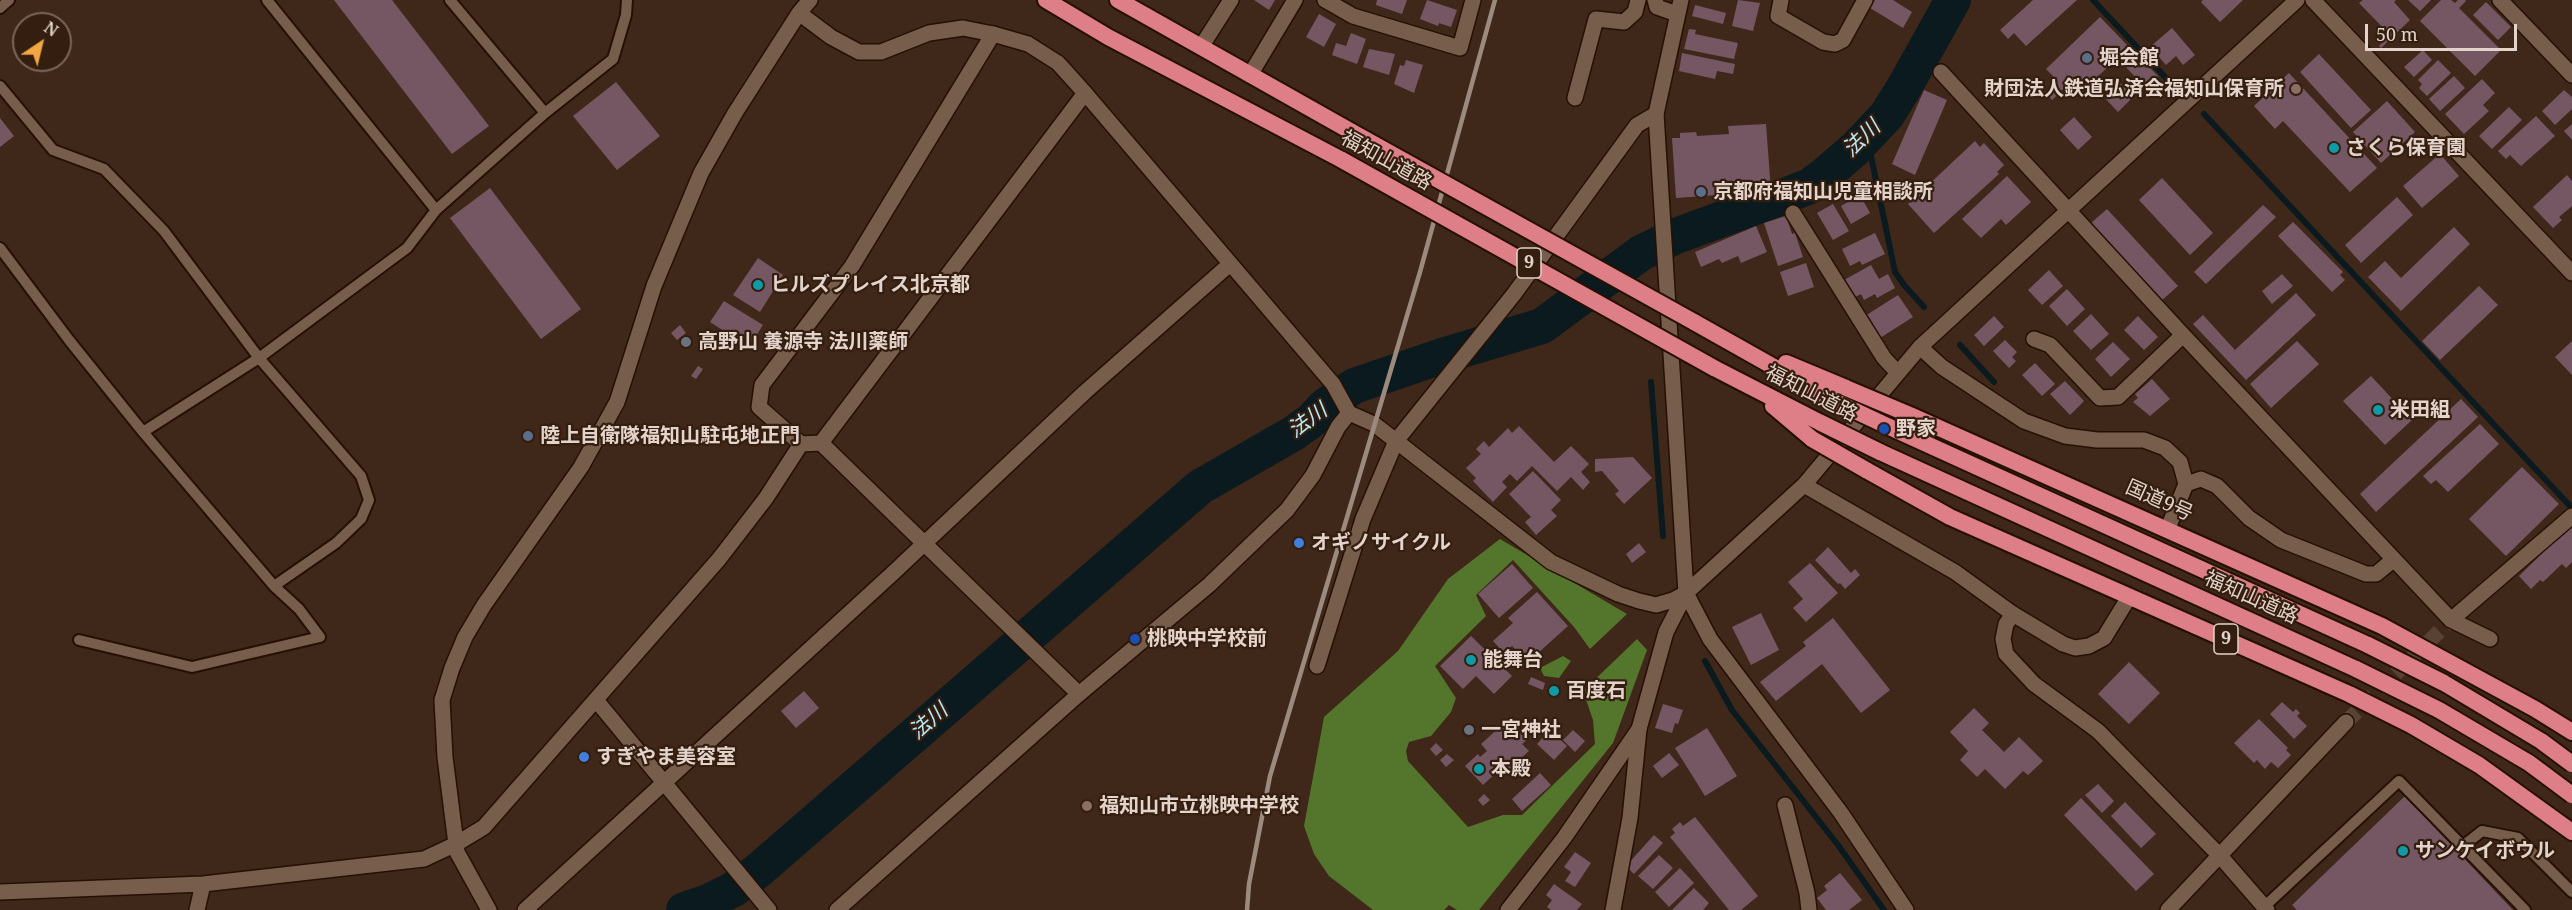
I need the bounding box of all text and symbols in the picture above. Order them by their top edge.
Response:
north arrow [12,12,72,72]
scale bar [2368,12,2520,50]
text: N [40,16,63,42]
text: 50 m [2376,22,2418,46]
place label: 堀会館 [2099,46,2159,70]
marker: 堀会館 [2080,51,2094,65]
place label: 財団法人鉄道弘済会福知山保育所 [1984,77,2284,101]
marker: 財団法人鉄道弘済会福知山保育所 [2289,82,2303,96]
water label: 法川 [1838,115,1886,163]
street label: 福知山道路 [1336,126,1436,196]
place label: さくら保育園 [2346,136,2466,160]
marker: さくら保育園 [2327,141,2341,155]
place label: 京都府福知山児童相談所 [1713,180,1933,204]
marker: 京都府福知山児童相談所 [1694,185,1708,199]
road number: 9 [1517,248,1541,278]
place label: ヒルズプレイス北京都 [770,273,970,297]
marker: ヒルズプレイス北京都 [751,278,765,292]
place label: 高野山 養源寺 法川薬師 [698,330,908,354]
marker: 高野山 養源寺 法川薬師 [679,335,693,349]
street label: 福知山道路 [1761,361,1861,427]
water label: 法川 [1284,398,1332,444]
place label: 米田組 [2390,398,2450,422]
marker: 米田組 [2371,403,2385,417]
place label: 野家 [1896,417,1936,441]
marker: 野家 [1877,422,1891,436]
place label: 陸上自衛隊福知山駐屯地正門 [540,424,800,448]
marker: 陸上自衛隊福知山駐屯地正門 [521,429,535,443]
street label: 国道9号 [2122,476,2196,526]
place label: オギノサイクル [1311,531,1451,555]
marker: オギノサイクル [1292,536,1306,550]
street label: 福知山道路 [2200,567,2302,629]
road number: 9 [2214,624,2238,654]
place label: 桃映中学校前 [1147,627,1267,651]
marker: 桃映中学校前 [1128,632,1142,646]
place label: 能舞台 [1483,648,1543,672]
marker: 能舞台 [1464,653,1478,667]
place label: 百度石 [1566,679,1626,703]
marker: 百度石 [1547,684,1561,698]
water label: 法川 [905,699,953,745]
place label: 一宮神社 [1481,718,1561,742]
marker: 一宮神社 [1462,723,1476,737]
place label: すぎやま美容室 [596,745,736,769]
marker: すぎやま美容室 [577,750,591,764]
place label: 本殿 [1491,757,1531,781]
marker: 本殿 [1472,762,1486,776]
place label: 福知山市立桃映中学校 [1099,794,1299,818]
marker: 福知山市立桃映中学校 [1080,799,1094,813]
place label: サンケイボウル [2415,839,2555,863]
marker: サンケイボウル [2396,844,2410,858]

